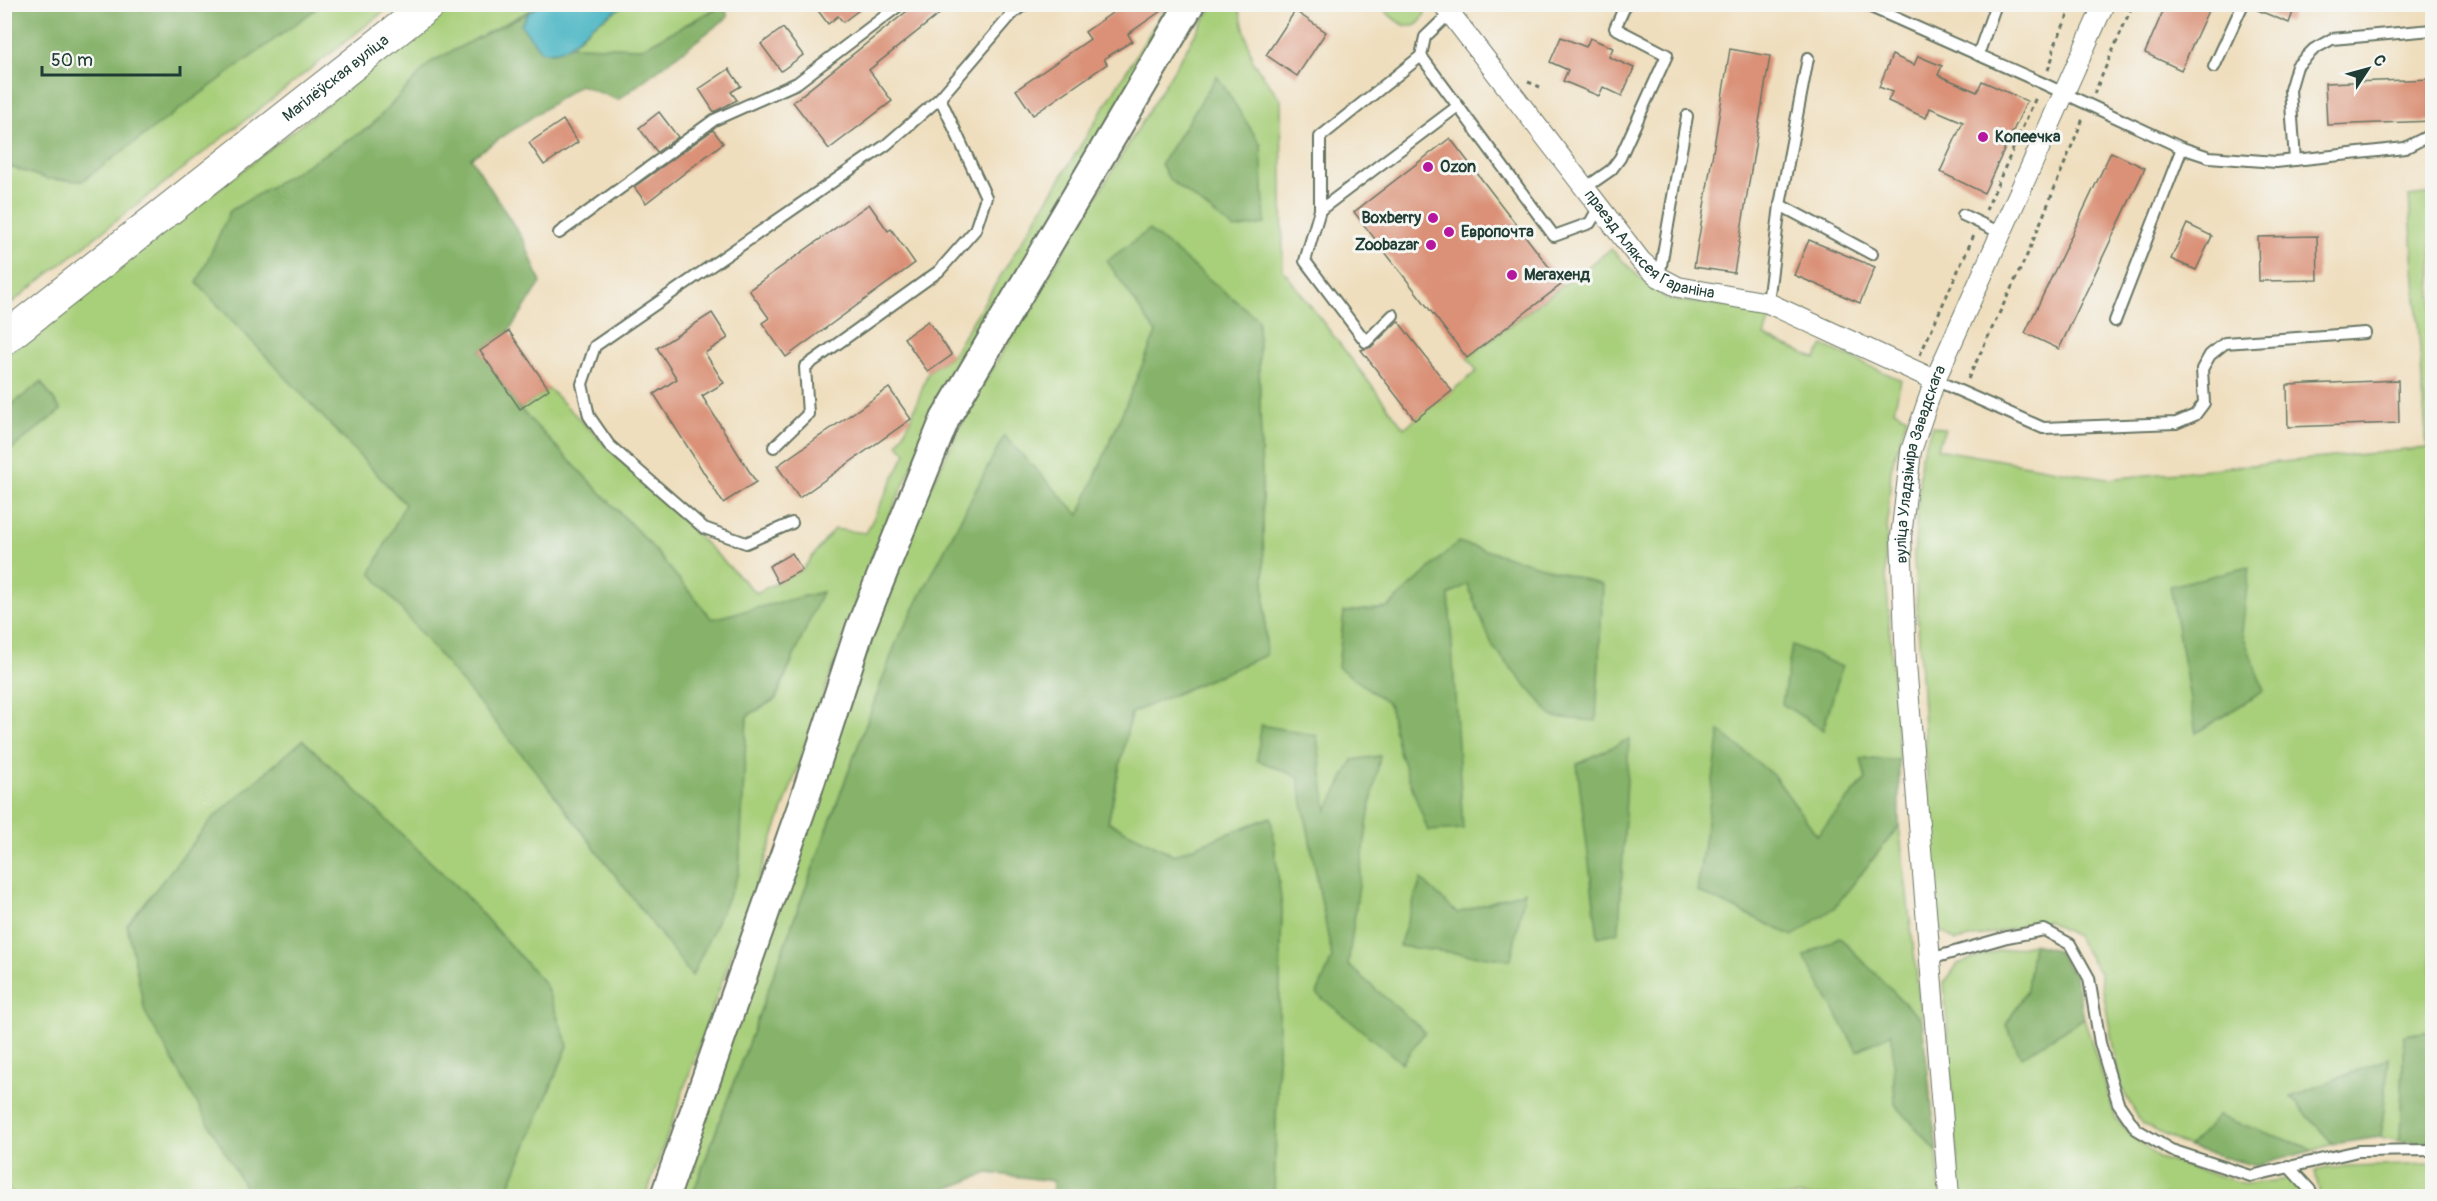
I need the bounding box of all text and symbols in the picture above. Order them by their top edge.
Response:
street label: Магілёўская вуліца [279,30,393,126]
scale bar [42,39,180,77]
north arrow [2338,39,2398,99]
text: 50 m [51,49,93,72]
text: С [2368,51,2390,71]
place label: Копеечка [1995,127,2061,147]
marker: Копеечка [1976,130,1990,144]
place label: Ozon [1440,157,1476,177]
marker: Ozon [1421,160,1435,174]
street label: праезд Аляксея Гараніна [1580,186,1716,303]
place label: Boxberry [1362,208,1421,228]
marker: Boxberry [1426,211,1440,225]
place label: Европочта [1461,222,1534,242]
marker: Европочта [1442,225,1456,239]
place label: Zoobazar [1355,235,1419,255]
marker: Zoobazar [1424,238,1438,252]
place label: Мегахенд [1524,265,1590,285]
marker: Мегахенд [1505,268,1519,282]
street label: вуліца Уладзіміра Завадскага [1891,362,1950,564]

